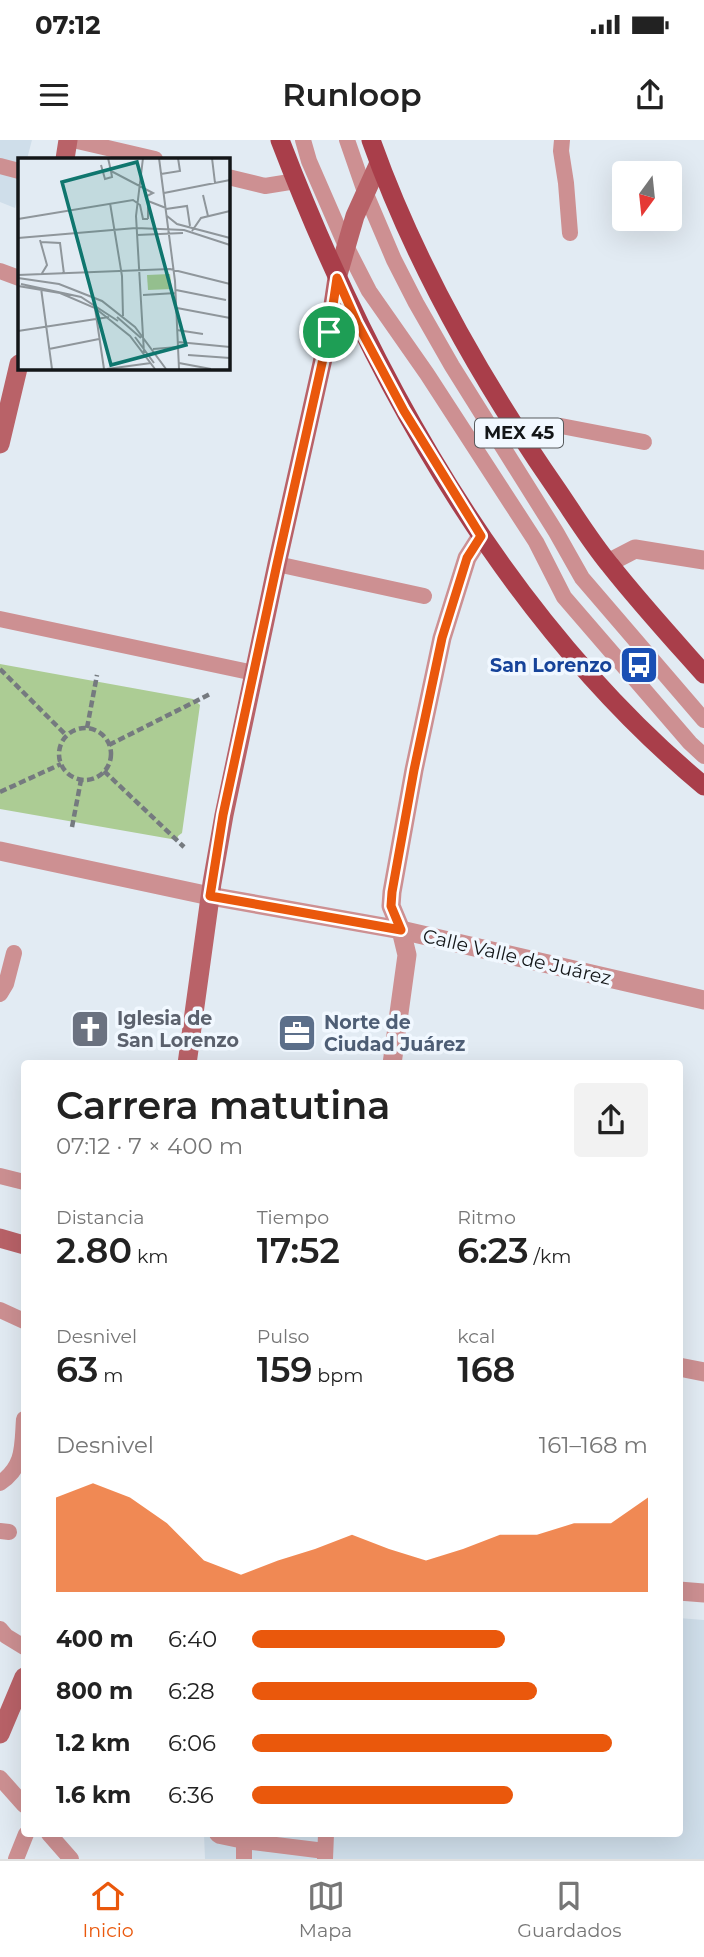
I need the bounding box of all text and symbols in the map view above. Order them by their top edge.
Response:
text: 07:12 [35,9,101,41]
text: Runloop [282,75,422,114]
icon: menu [35,76,73,114]
icon: share [631,76,669,114]
inset map [18,158,229,369]
north arrow [612,161,682,231]
map controls [612,161,682,231]
pin [299,302,359,362]
icon: arrive [310,313,348,351]
road number: MEX 45 [475,418,563,447]
bus stop icon: San Lorenzo [618,644,660,686]
place label: San Lorenzo [490,654,612,677]
street label: Calle Valle de Juárez [421,924,613,990]
place label: Iglesia de San Lorenzo [117,1007,239,1052]
church icon: Iglesia de San Lorenzo [69,1008,111,1050]
place label: Norte de Ciudad Juárez [324,1011,465,1056]
office icon: Norte de Ciudad Juárez [276,1012,318,1054]
text: Carrera matutina [56,1082,390,1129]
button: share [574,1083,648,1157]
text: 07:12 · 7 × 400 m [56,1132,243,1160]
text: Distancia [56,1206,144,1229]
text: Tiempo [257,1206,329,1229]
text: Ritmo [457,1206,516,1229]
text: 2.80 [56,1229,132,1272]
text: 17:52 [257,1229,340,1272]
text: 6:23 [457,1229,529,1272]
text: km [132,1245,168,1268]
text: /km [529,1245,571,1268]
text: Desnivel [56,1325,137,1348]
text: Pulso [257,1325,309,1348]
text: kcal [457,1325,495,1348]
text: 63 [56,1348,98,1391]
text: 159 [257,1348,312,1391]
text: 168 [457,1348,515,1391]
text: m [98,1364,123,1387]
text: bpm [312,1364,363,1387]
text: Desnivel [56,1431,154,1459]
text: 161–168 m [539,1431,648,1459]
text: 400 m [56,1625,134,1653]
text: 6:40 [168,1625,217,1653]
text: 800 m [56,1677,133,1705]
text: 6:28 [168,1677,215,1705]
text: 1.2 km [56,1729,130,1757]
text: 6:06 [168,1729,216,1757]
text: 1.6 km [56,1781,131,1809]
text: 6:36 [168,1781,214,1809]
tab: Inicio [83,1877,134,1942]
tab: Mapa [299,1877,352,1942]
tab: Guardados [517,1877,621,1942]

